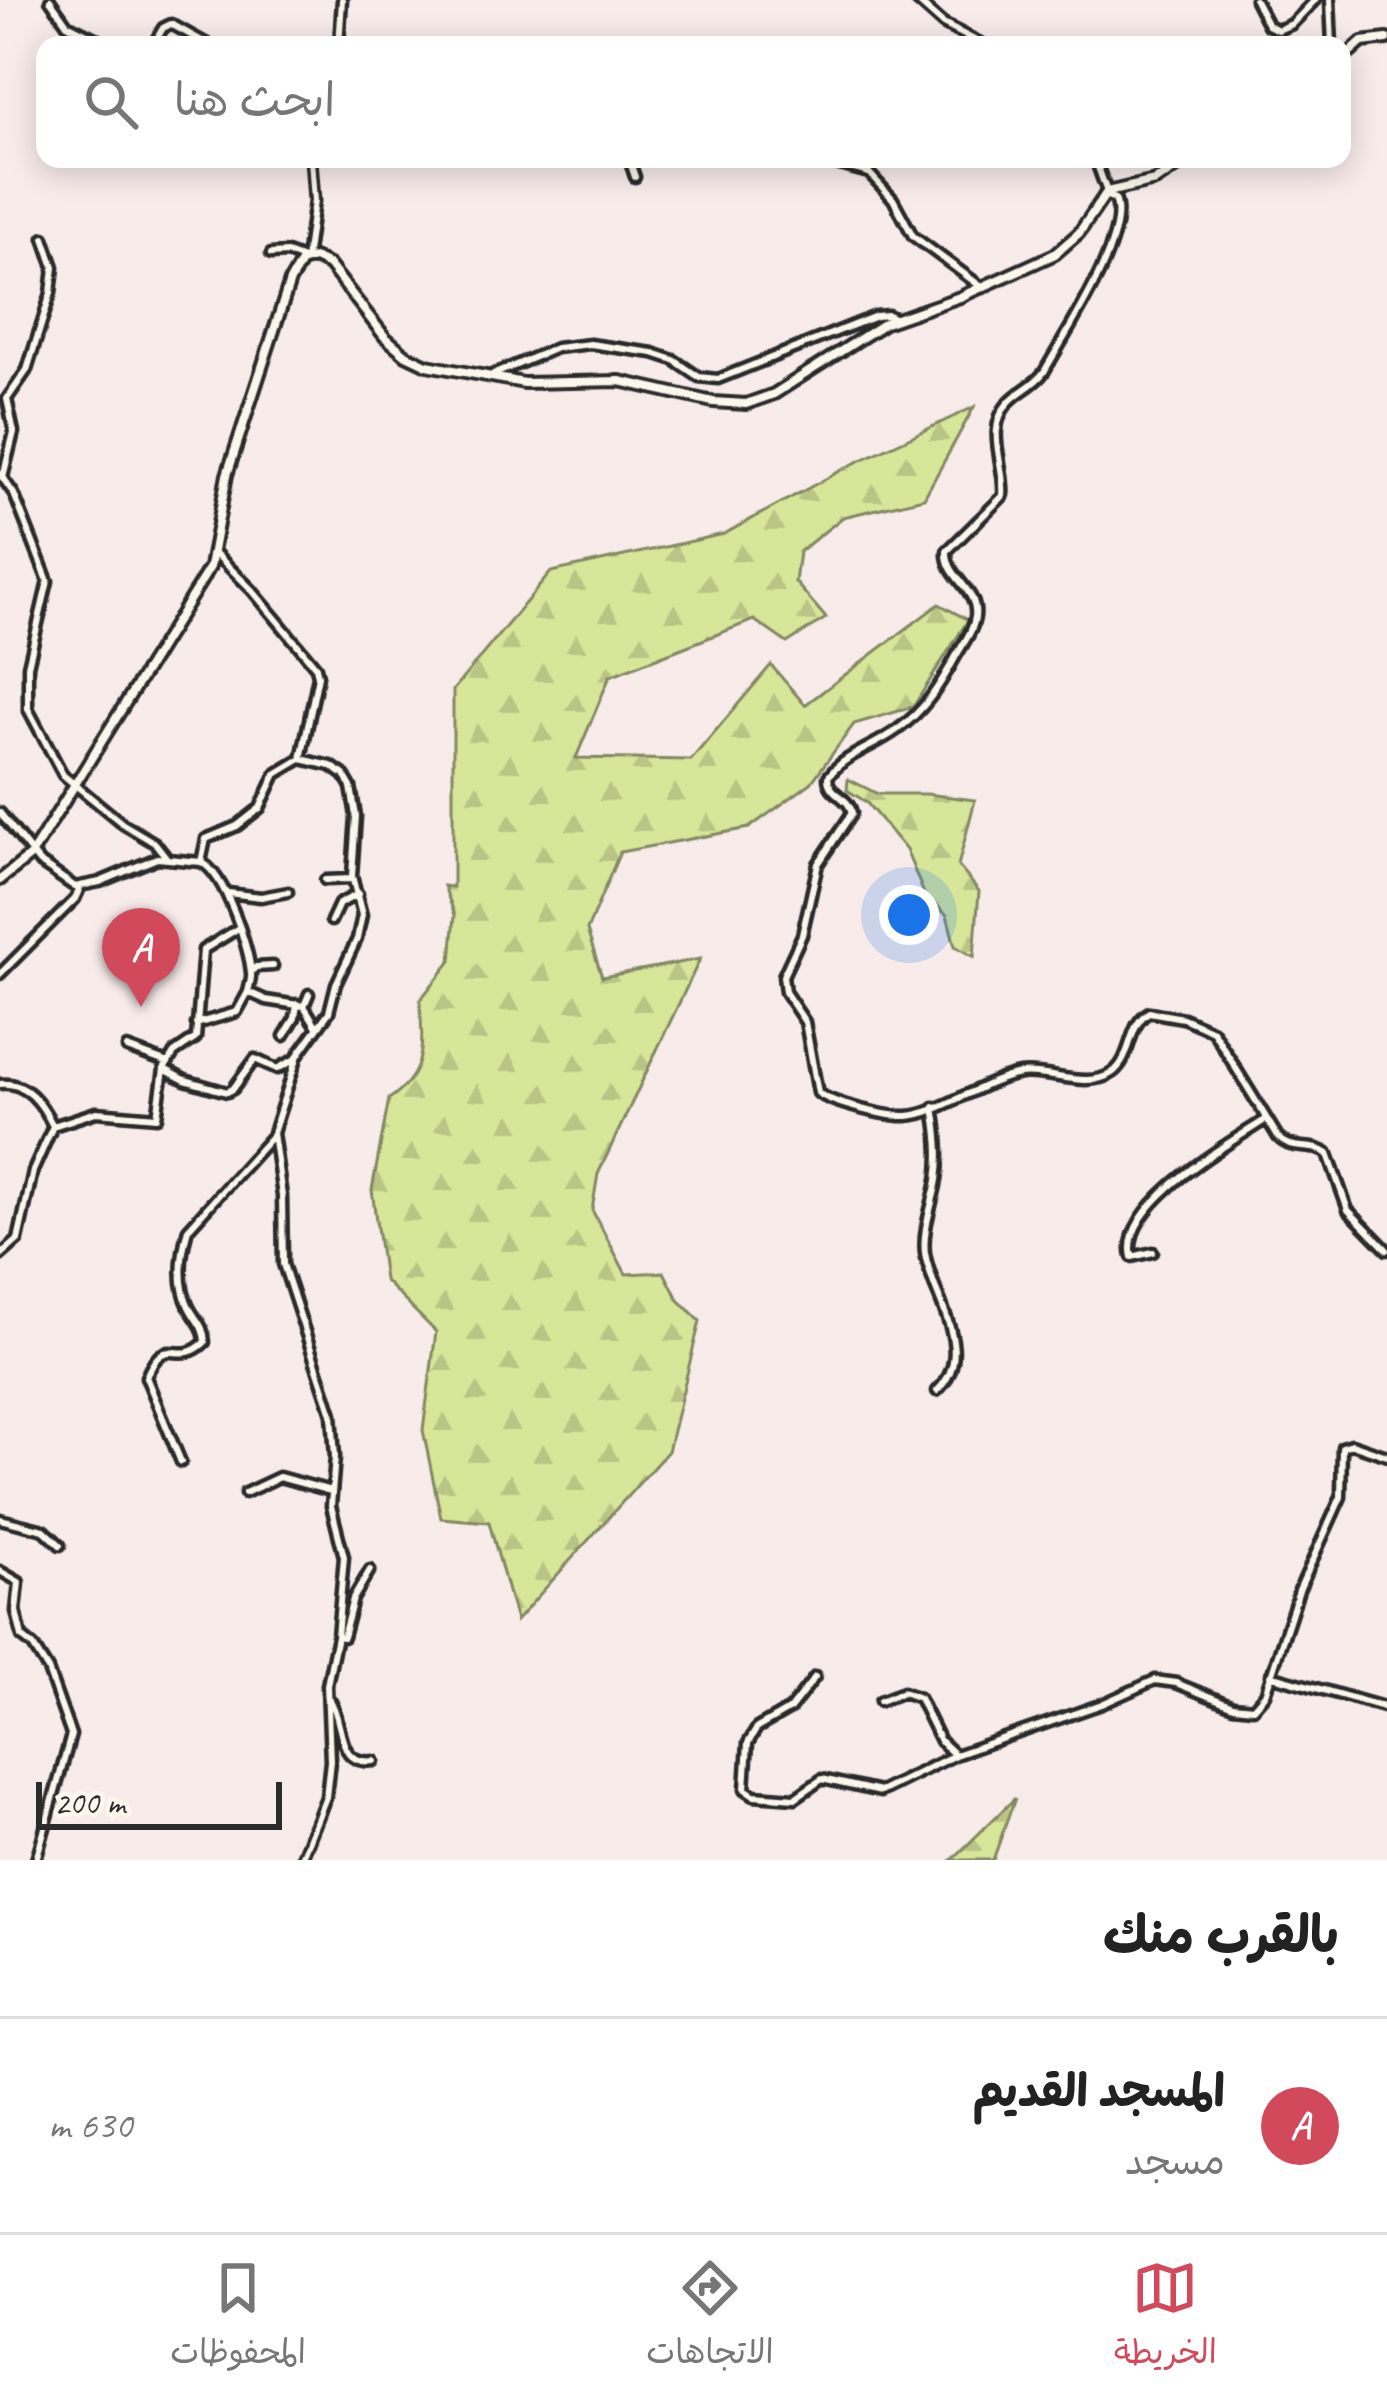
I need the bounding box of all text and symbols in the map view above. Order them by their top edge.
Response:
search box [36,36,1351,168]
icon: search [78,69,144,135]
text: ابحث هنا [174,72,335,129]
your location [879,885,939,945]
pin: A [102,908,180,1007]
scale bar [36,1776,282,1829]
text: 200 m [54,1782,125,1824]
text: بالقرب منك [1103,1903,1339,1967]
text: المسجد القديم [973,2063,1225,2120]
text: 630 m [48,2101,132,2150]
text: A [1290,2101,1310,2150]
text: مسجد [1125,2137,1225,2186]
tab: المحفوظات [170,2255,306,2381]
tab: الاتجاهات [646,2255,774,2381]
tab: الخريطة [1114,2255,1217,2381]

